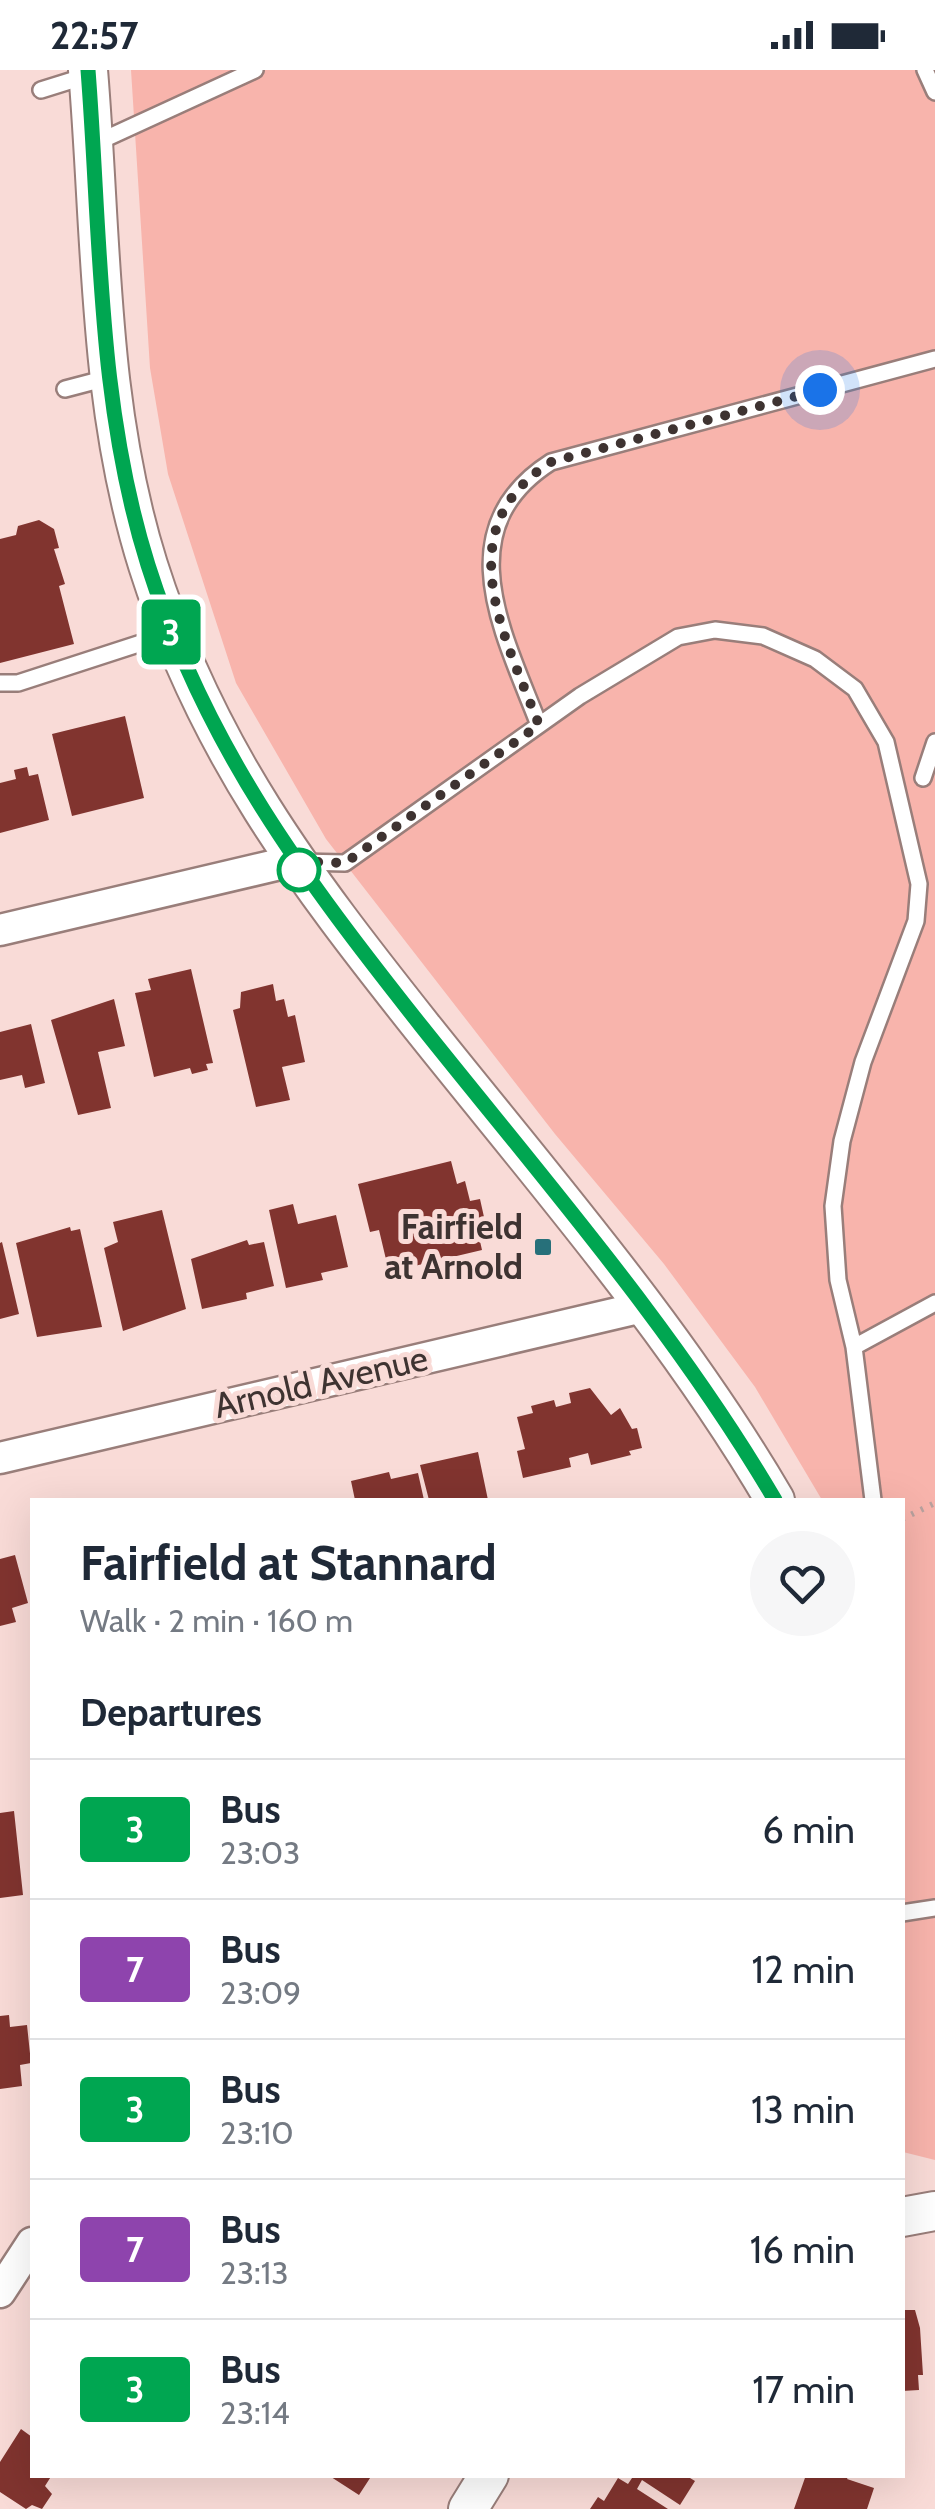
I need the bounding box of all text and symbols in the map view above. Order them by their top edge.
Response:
text: 22:57 [50,12,138,59]
your location [795,365,845,415]
line badge: 3 [138,600,204,664]
text: 3 [162,611,180,654]
unlabelled marker [278,849,320,891]
place label: Fairfield at Arnold [384,1205,523,1288]
marker: Fairfield at Arnold [532,1236,554,1258]
street label: Arnold Avenue [210,1336,432,1427]
button: heart [750,1531,855,1636]
text: Fairfield at Stannard [80,1534,497,1592]
text: Walk · 2 min · 160 m [80,1601,353,1640]
text: Departures [80,1689,262,1736]
text: Bus [220,1786,281,1833]
text: 6 min [762,1806,855,1853]
text: 3 [126,1808,144,1851]
text: 23:03 [220,1833,300,1872]
text: Bus [220,1926,281,1973]
text: 12 min [752,1946,855,1993]
text: 7 [126,1948,144,1991]
text: 23:09 [220,1973,301,2012]
text: Bus [220,2066,281,2113]
text: 13 min [751,2086,855,2133]
text: 3 [126,2088,144,2131]
text: 23:10 [220,2113,294,2152]
text: Bus [220,2206,281,2253]
text: 16 min [750,2226,855,2273]
text: 7 [126,2228,144,2271]
text: 23:13 [220,2253,288,2292]
text: Bus [220,2346,281,2393]
text: 17 min [752,2366,855,2413]
text: 3 [126,2368,144,2411]
text: 23:14 [220,2393,290,2432]

